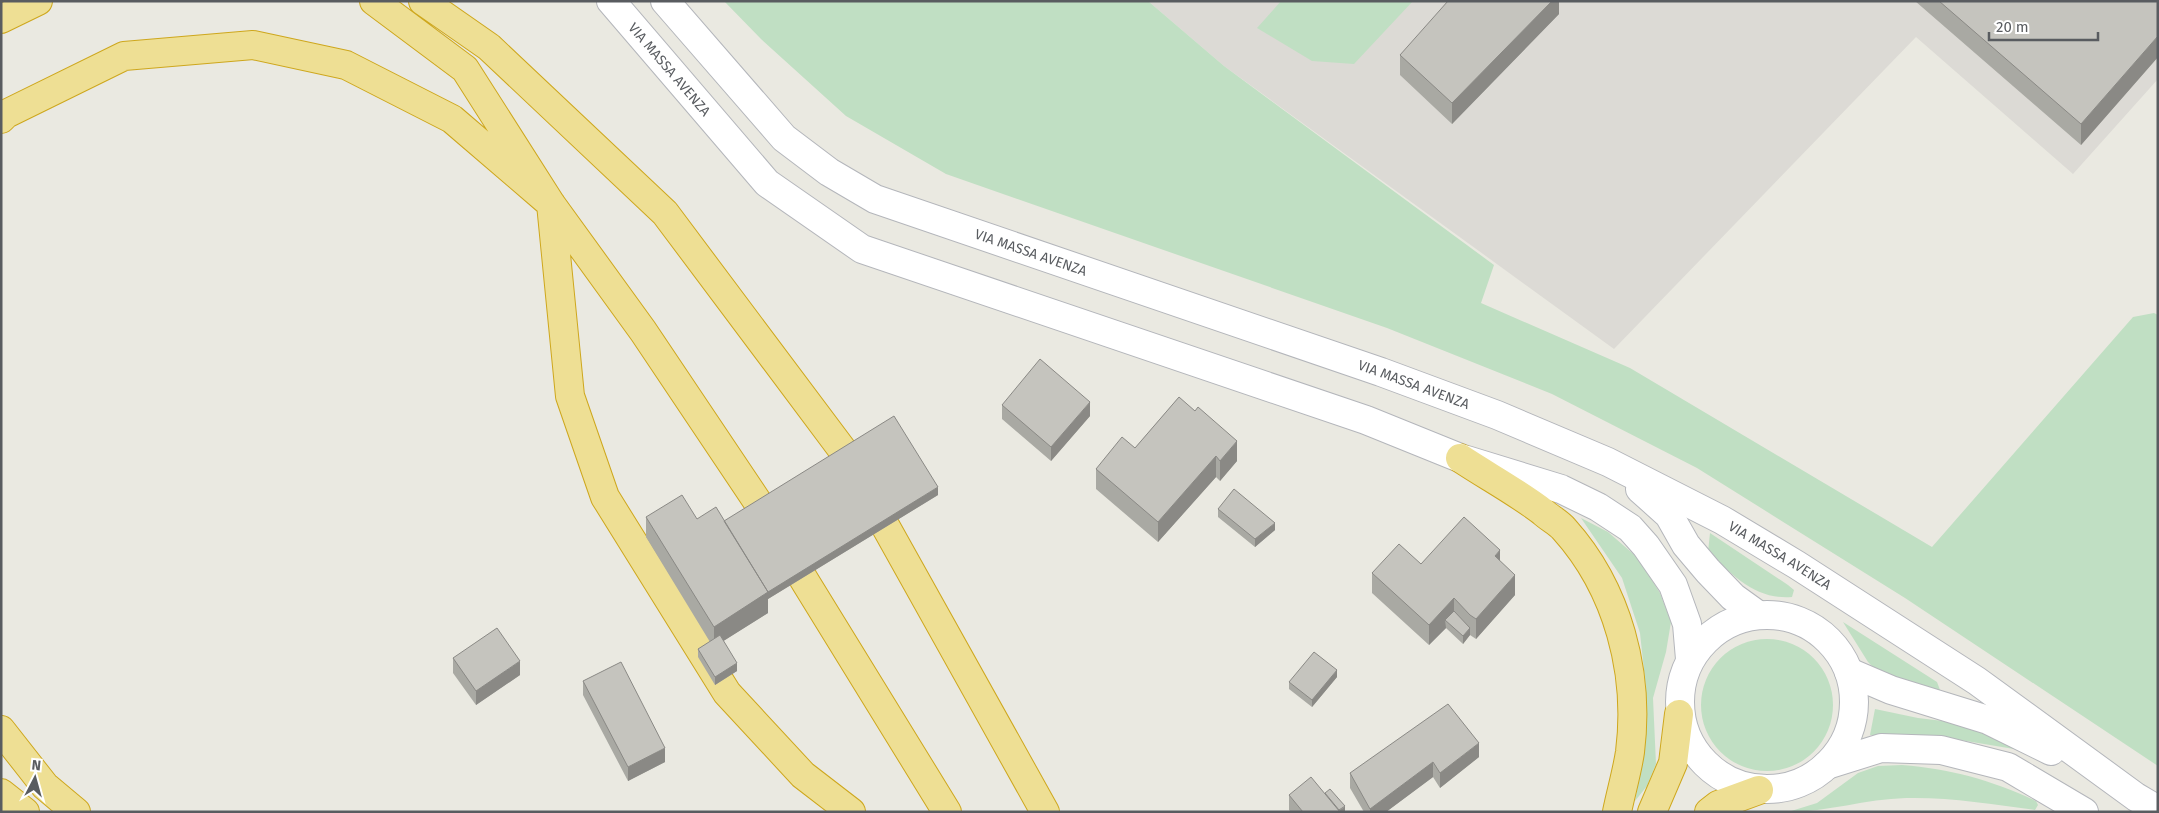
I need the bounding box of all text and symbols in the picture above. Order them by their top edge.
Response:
scale bar [1989,10,2098,42]
text: 20 m [1996,18,2029,36]
street label: VIA MASSA AVENZA [625,20,714,120]
street label: VIA MASSA AVENZA [972,226,1089,280]
street label: VIA MASSA AVENZA [1356,357,1472,413]
street label: VIA MASSA AVENZA [1725,518,1834,594]
north arrow [10,753,60,803]
text: N [31,757,42,775]

